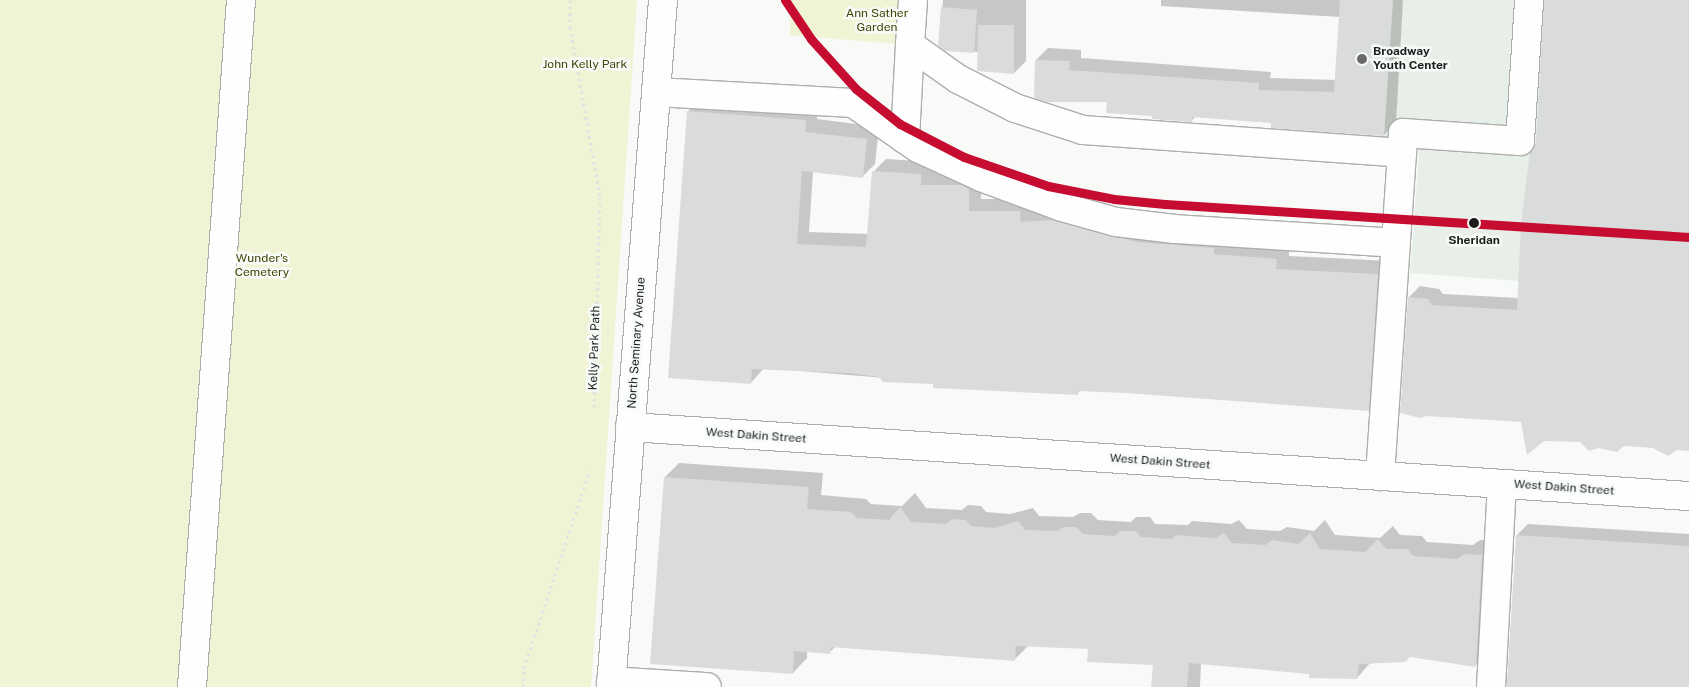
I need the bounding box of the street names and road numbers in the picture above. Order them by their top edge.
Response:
street label: North Seminary Avenue [625,277,649,409]
street label: Kelly Park Path [586,305,604,391]
street label: West Dakin Street [705,425,807,447]
street label: West Dakin Street [1109,451,1211,473]
street label: West Dakin Street [1513,477,1615,499]

